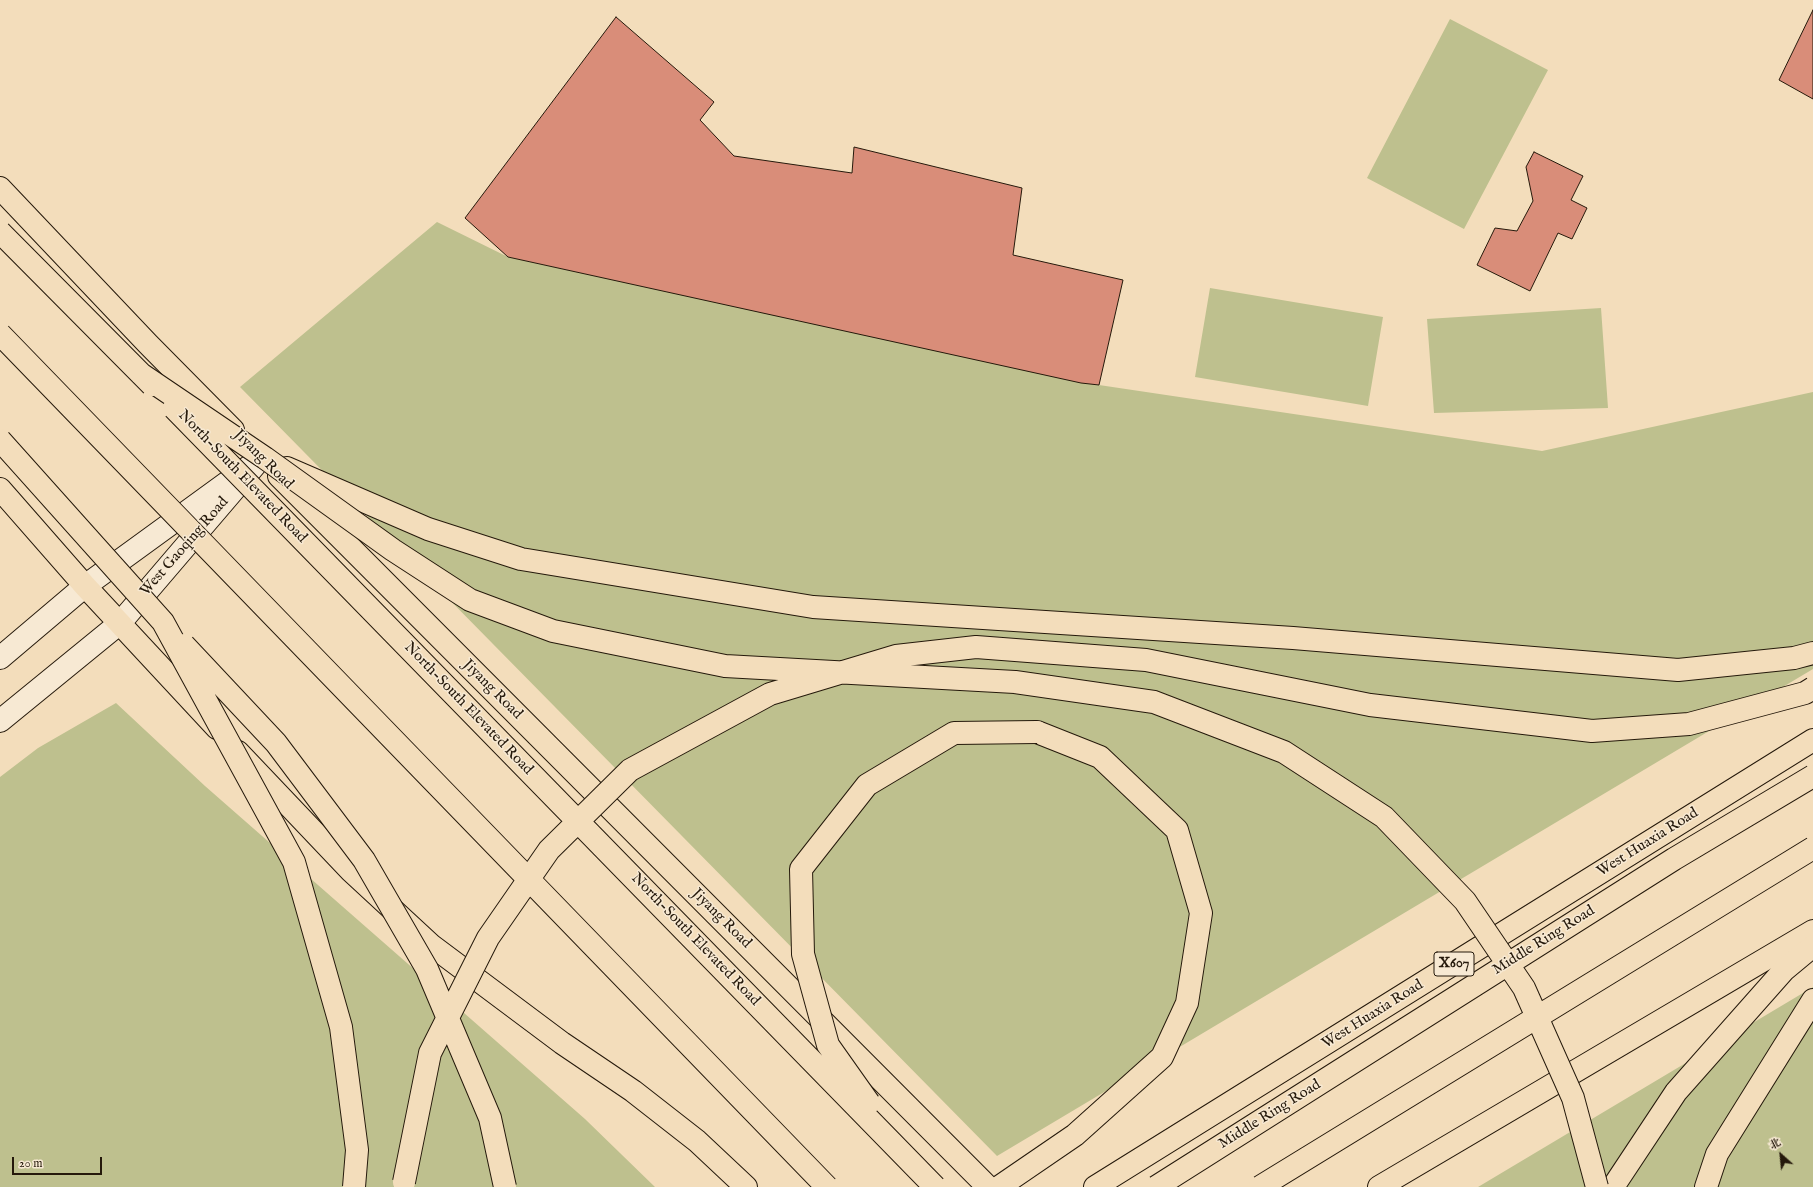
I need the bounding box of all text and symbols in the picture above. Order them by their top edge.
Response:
street label: North-South Elevated Road [174,407,310,547]
street label: Jiyang Road [229,426,297,494]
street label: West Gaoqing Road [137,494,233,600]
street label: North-South Elevated Road [400,639,536,779]
street label: Jiyang Road [458,656,526,724]
street label: West Huaxia Road [1594,805,1702,881]
street label: North-South Elevated Road [627,870,763,1010]
street label: Jiyang Road [687,885,755,953]
street label: Middle Ring Road [1490,902,1598,980]
road number: X607 [1434,952,1474,976]
street label: West Huaxia Road [1319,977,1427,1053]
street label: Middle Ring Road [1216,1076,1324,1154]
north arrow [1761,1135,1801,1175]
text: 北 [1767,1136,1784,1153]
scale bar [14,1149,104,1175]
text: 20 m [19,1156,42,1171]

